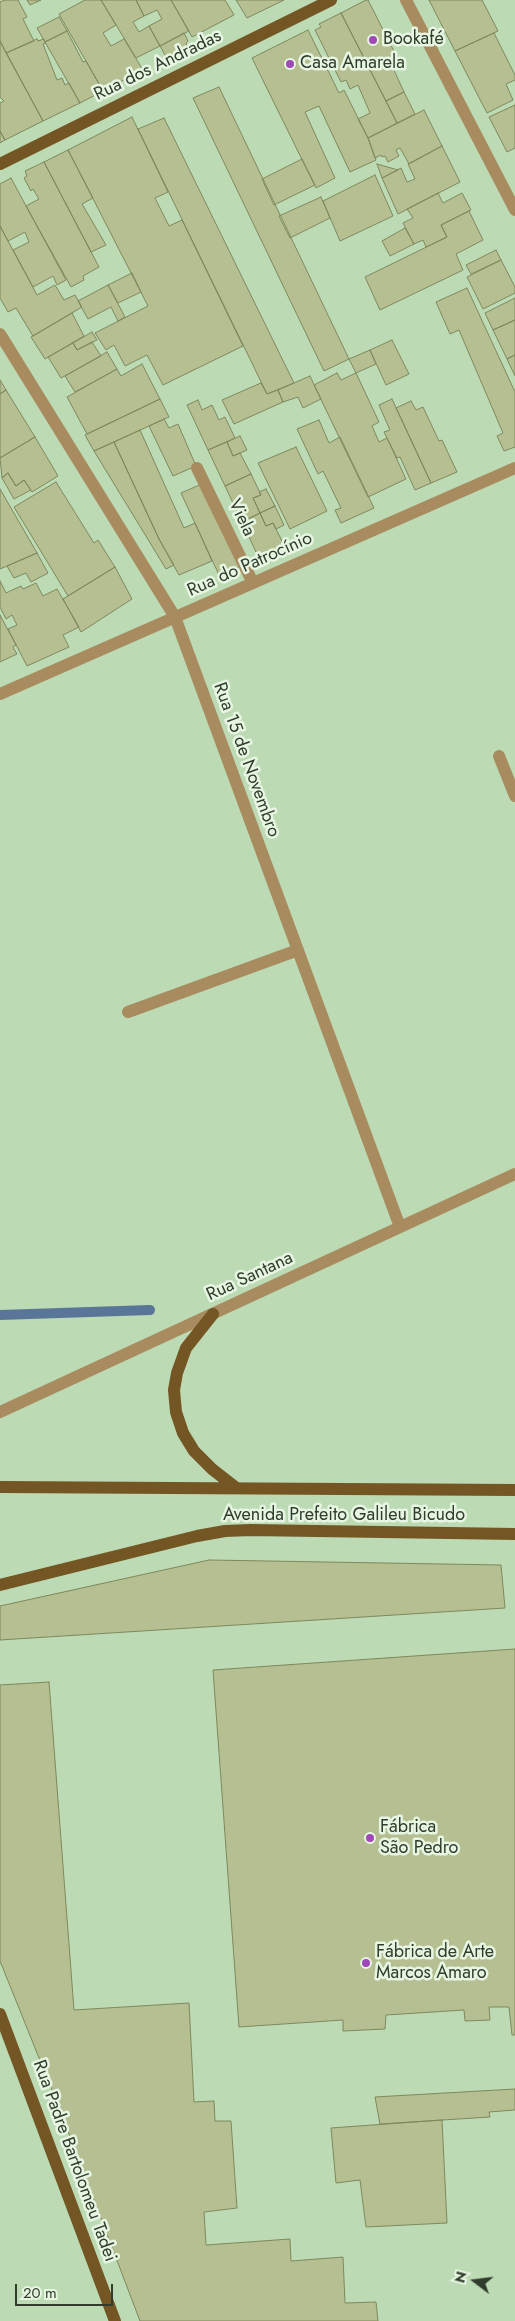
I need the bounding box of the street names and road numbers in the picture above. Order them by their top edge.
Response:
street label: Rua dos Andradas [91,26,225,106]
street label: Viela [223,496,259,540]
street label: Rua do Patrocínio [184,528,316,602]
street label: Rua 15 de Novembro [208,680,284,840]
street label: Rua Santana [203,1248,297,1306]
street label: Avenida Prefeito Galileu Bicudo [223,1505,465,1527]
street label: Rua Padre Bartolomeu Tadei [27,2057,121,2265]

